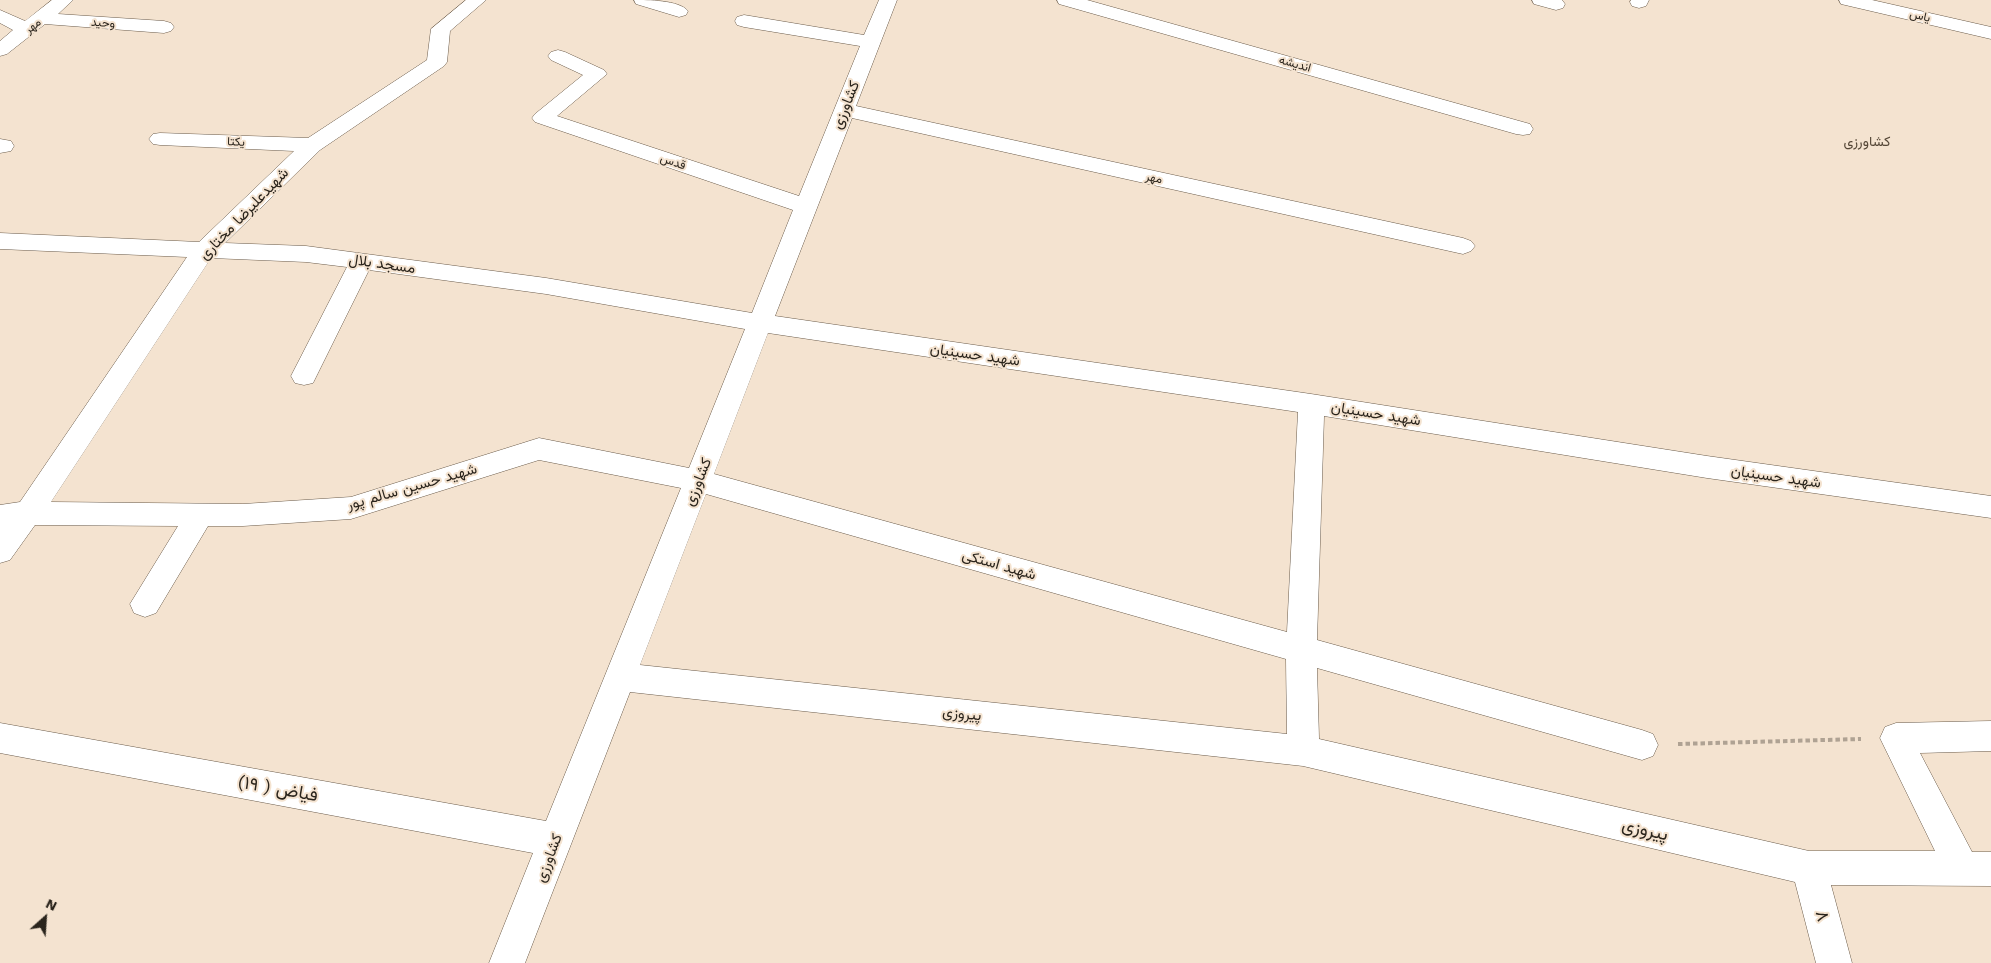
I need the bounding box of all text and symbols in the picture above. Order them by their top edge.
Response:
street label: یاس [1908,7,1932,25]
street label: مهر [22,15,44,37]
street label: وحید [90,15,116,31]
street label: اندیشه [1277,53,1313,75]
street label: کشاورزی [828,78,864,132]
street label: یکتا [227,134,245,150]
district label: کشاورزی [1843,134,1891,150]
street label: قدس [658,151,688,173]
street label: شهیدعلیرضا مختاری [195,164,293,264]
street label: مهر [1144,169,1164,187]
street label: مسجد بلال [348,250,416,278]
street label: شهید حسینیان [929,340,1021,370]
street label: شهید حسینیان [1330,398,1422,430]
street label: کشاورزی [680,455,716,509]
street label: شهید حسین سالم پور [345,460,479,514]
street label: شهید حسینیان [1730,462,1822,492]
street label: شهید استکی [960,546,1038,584]
street label: پیروزی [942,703,982,725]
street label: فیاض ( ۱۹) [236,771,320,807]
street label: پیروزی [1620,814,1670,846]
street label: کشاورزی [532,831,566,885]
north arrow [20,893,70,943]
text: N [43,895,60,914]
street label: ۸ [1810,908,1834,924]

